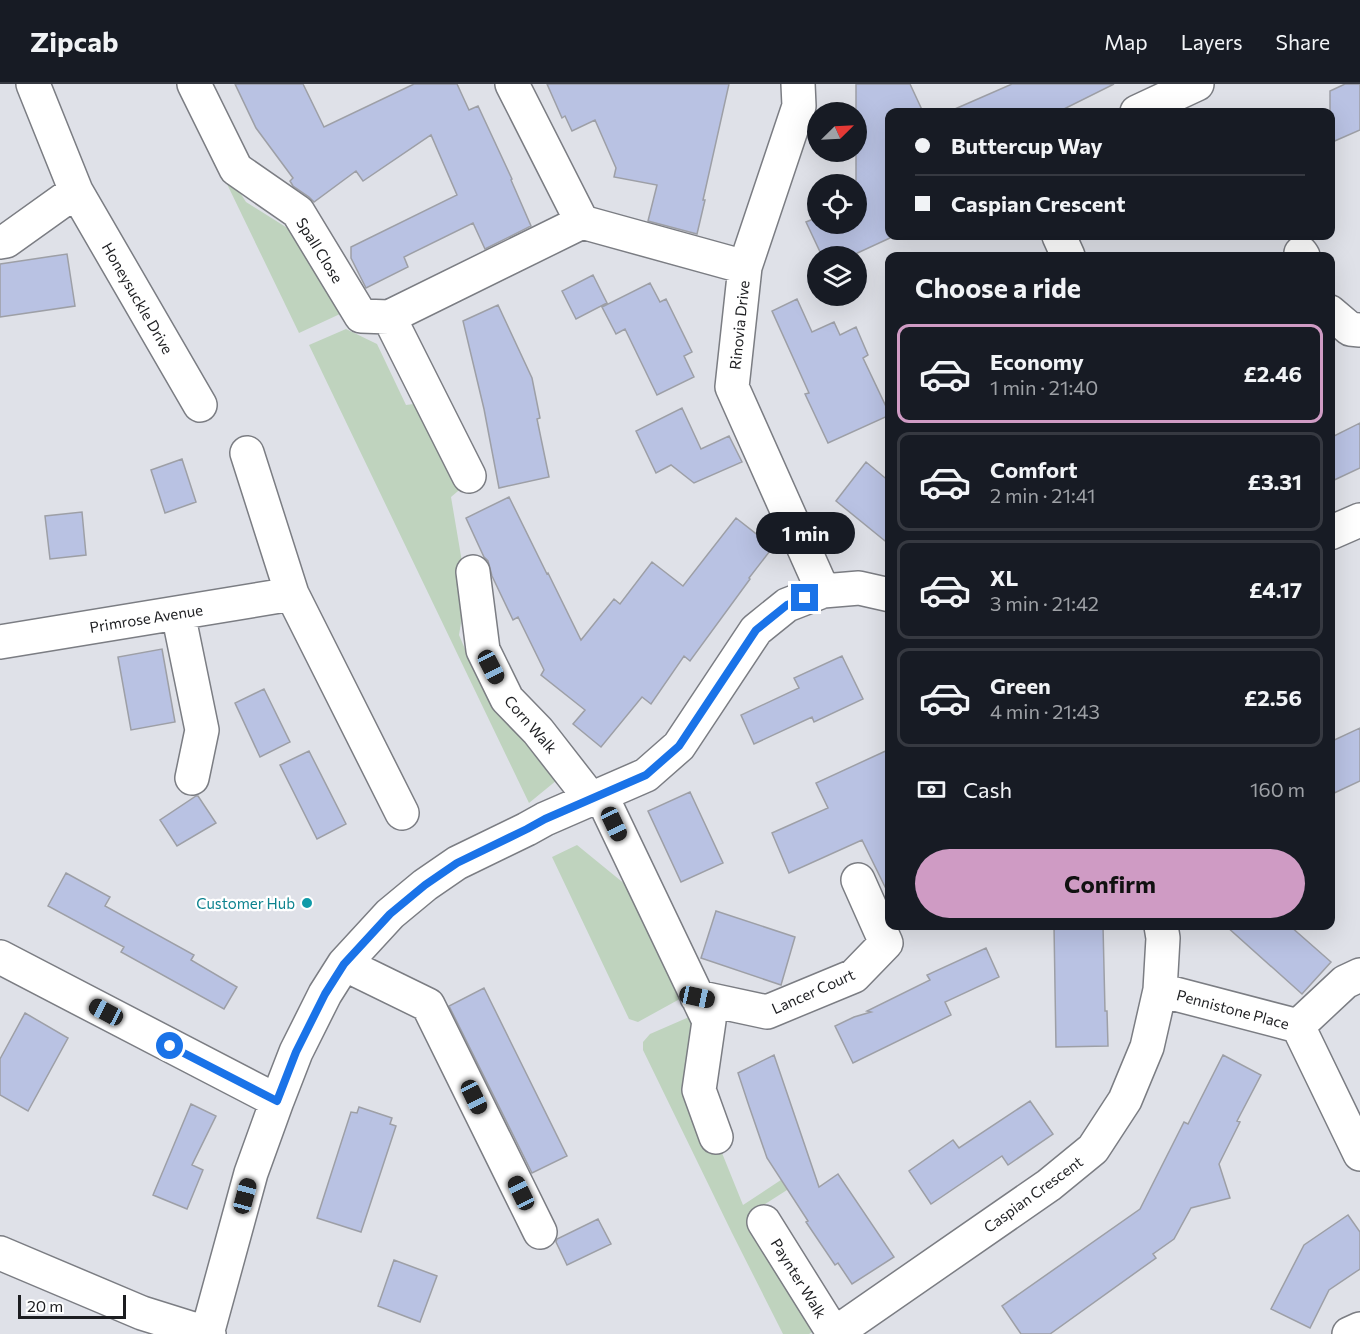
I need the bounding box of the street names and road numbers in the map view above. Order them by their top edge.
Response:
street label: Spall Close [293,214,347,286]
street label: Honeysuckle Drive [99,239,177,357]
street label: Rinovia Drive [725,279,753,371]
street label: Primrose Avenue [88,600,204,636]
street label: Corn Walk [501,691,561,757]
street label: Lancer Court [769,965,857,1017]
street label: Pennistone Place [1175,985,1291,1033]
street label: Caspian Crescent [980,1152,1086,1236]
street label: Paynter Walk [767,1235,831,1321]

